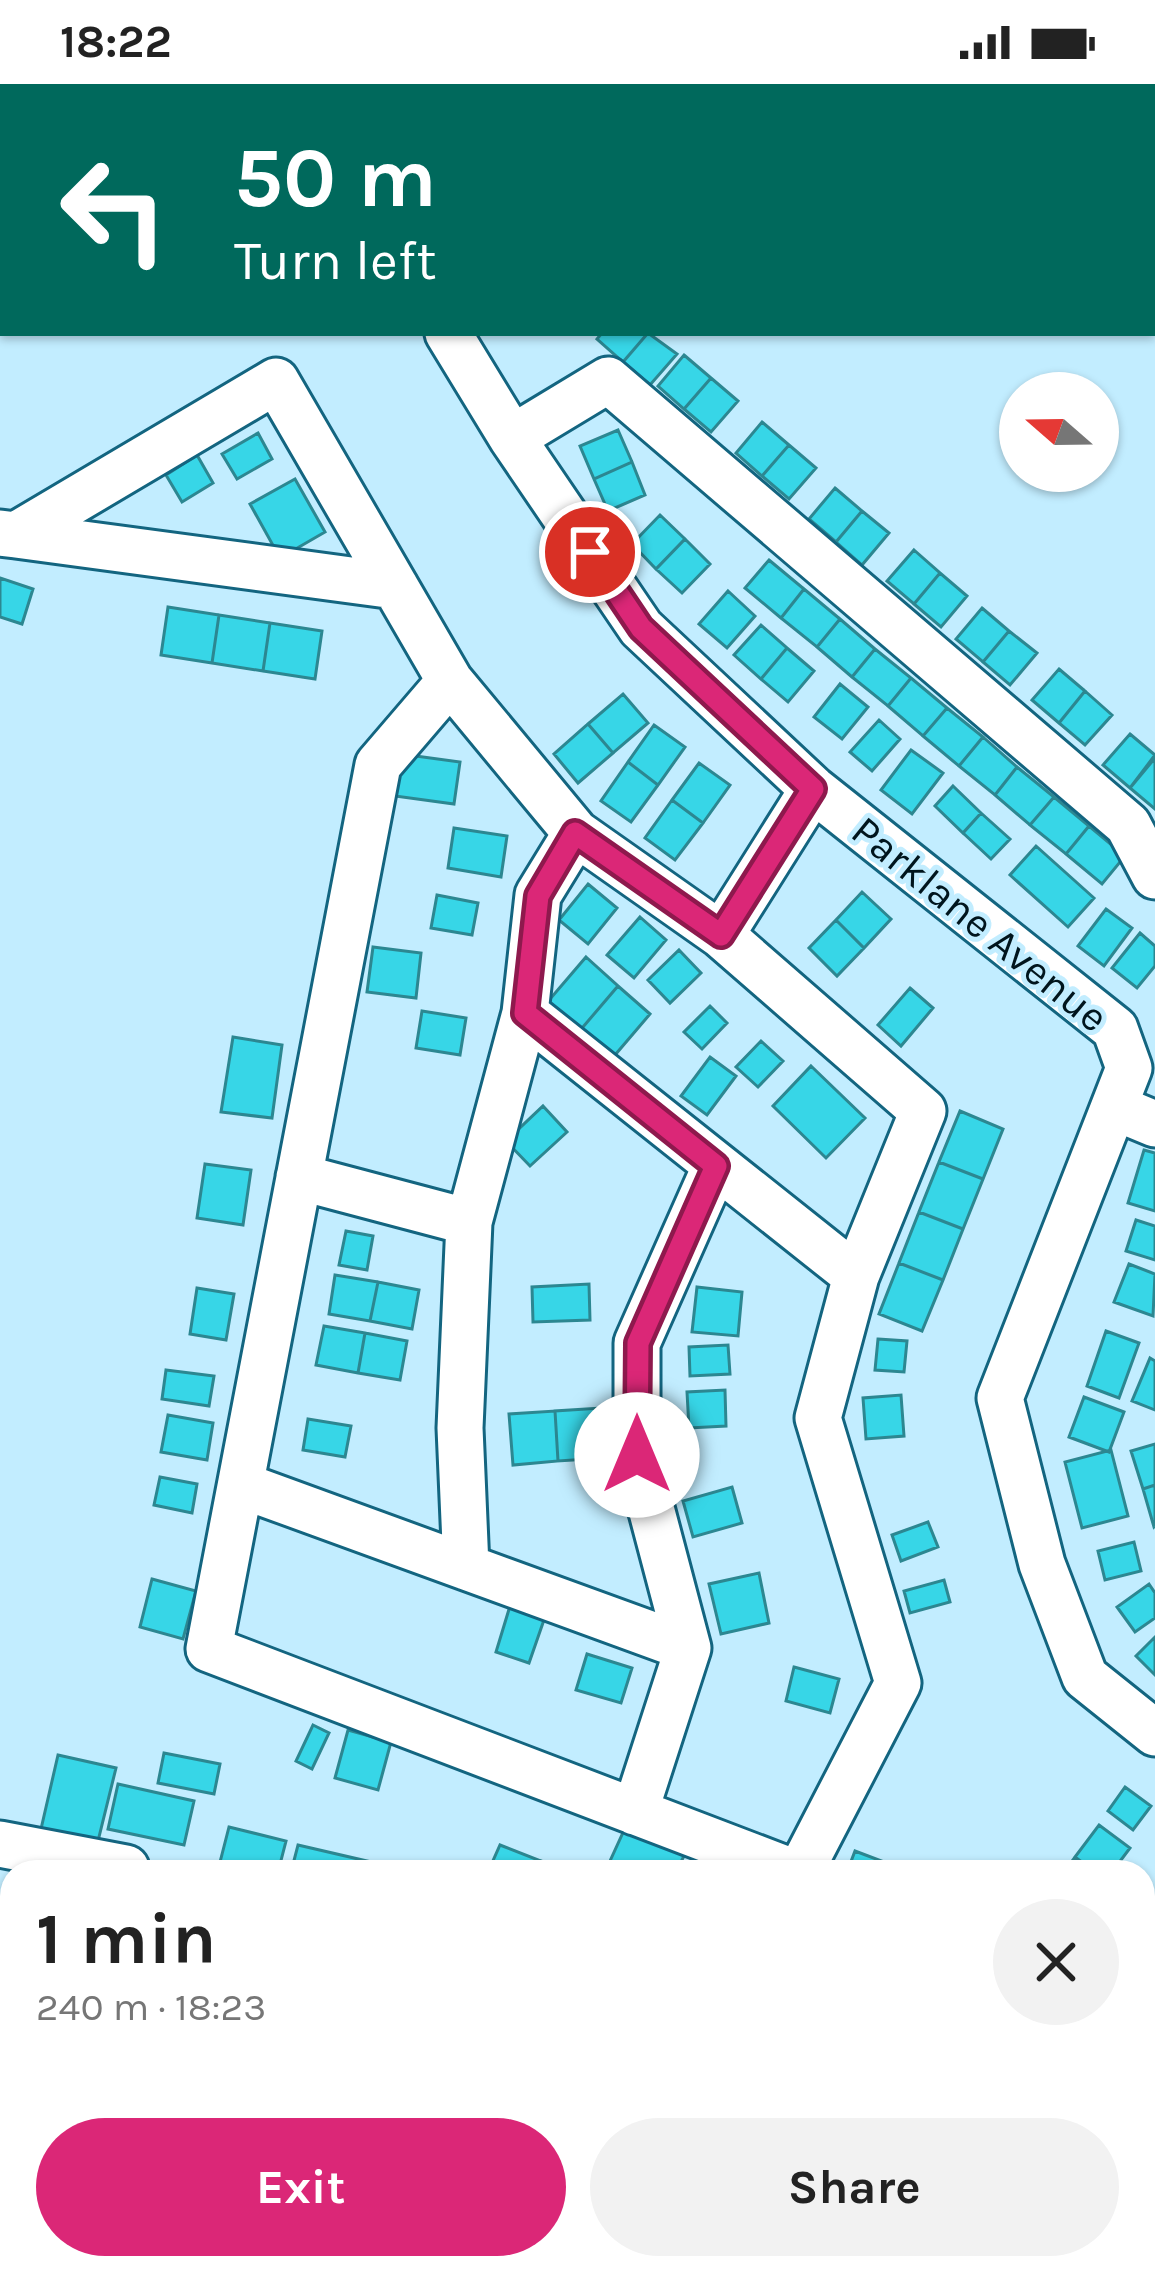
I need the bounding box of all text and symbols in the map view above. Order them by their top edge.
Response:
text: 18:22 [60,16,172,68]
text: 50 m [234,129,437,227]
icon: left [36,132,192,288]
text: Turn left [234,229,437,293]
north arrow [999,372,1119,492]
map controls [999,372,1119,492]
pin [539,501,641,603]
icon: arrive [557,519,623,585]
street label: Parklane Avenue [842,805,1118,1043]
position arrow [574,1392,700,1518]
text: 1 min [36,1897,217,1981]
button: close [993,1899,1119,2025]
text: 240 m · 18:23 [36,1984,266,2030]
button: Exit [36,2118,566,2256]
button: Share [590,2118,1119,2256]

